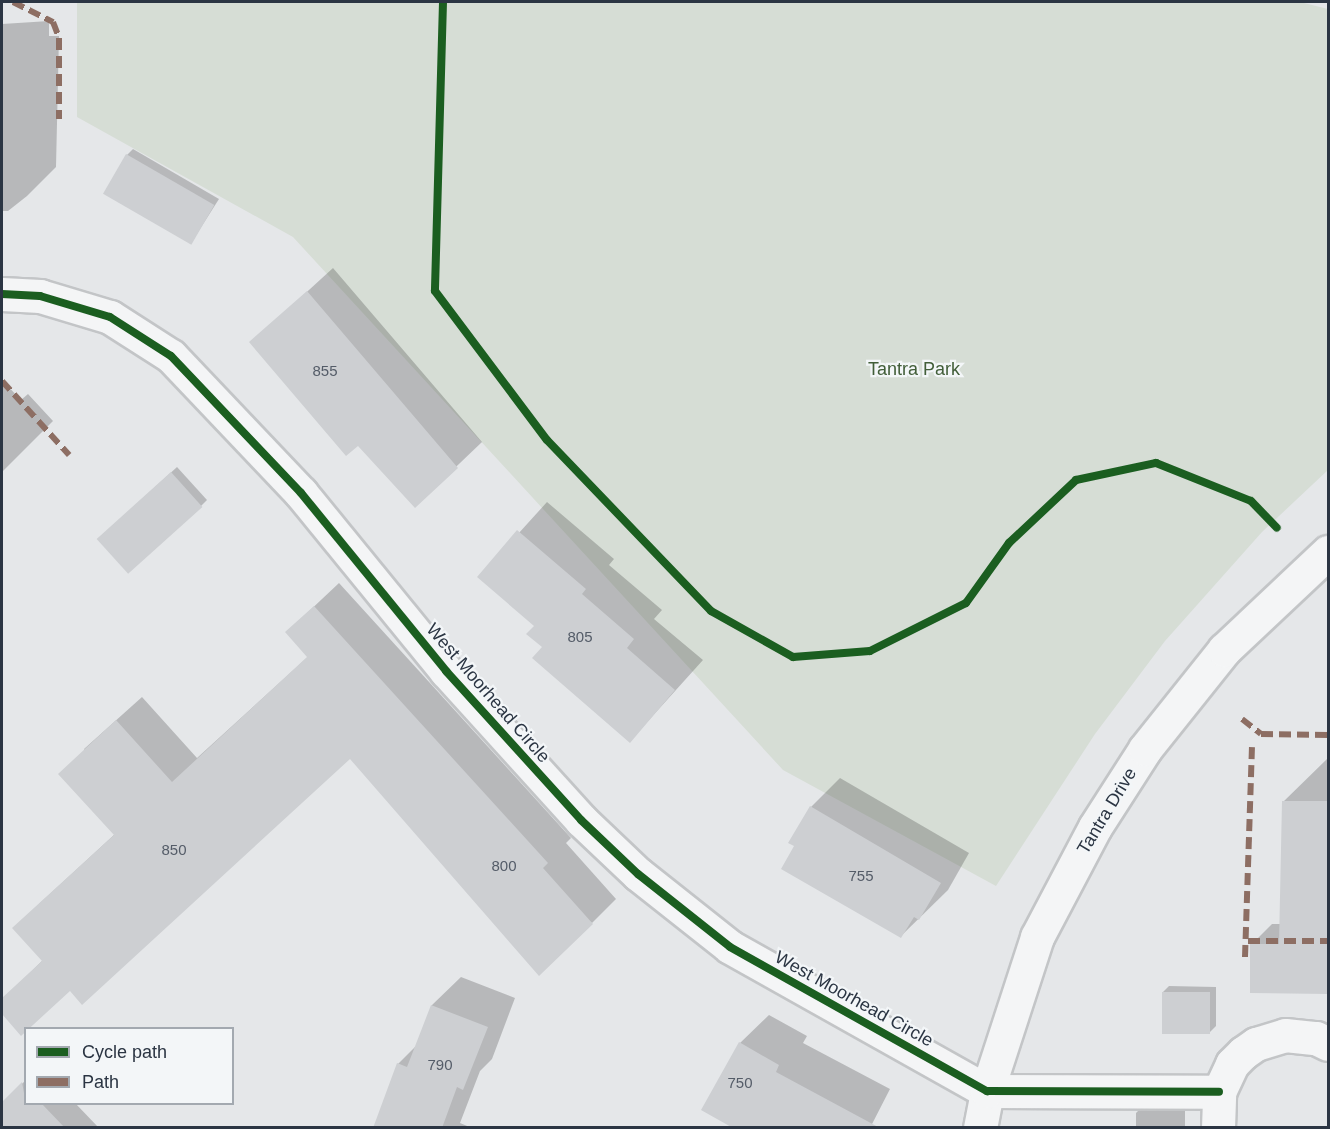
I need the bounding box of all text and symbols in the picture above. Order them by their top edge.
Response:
park label: Tantra Park [868,358,960,380]
house number: 855 [312,362,338,380]
street label: West Moorhead Circle [422,619,554,767]
house number: 805 [567,628,593,646]
street label: Tantra Drive [1073,764,1141,858]
house number: 850 [161,841,187,859]
house number: 800 [491,857,517,875]
house number: 755 [848,867,874,885]
street label: West Moorhead Circle [771,946,937,1052]
legend [24,1027,234,1105]
text: Cycle path [82,1042,167,1062]
house number: 790 [427,1056,453,1074]
text: Path [82,1072,119,1092]
house number: 750 [727,1074,753,1092]

